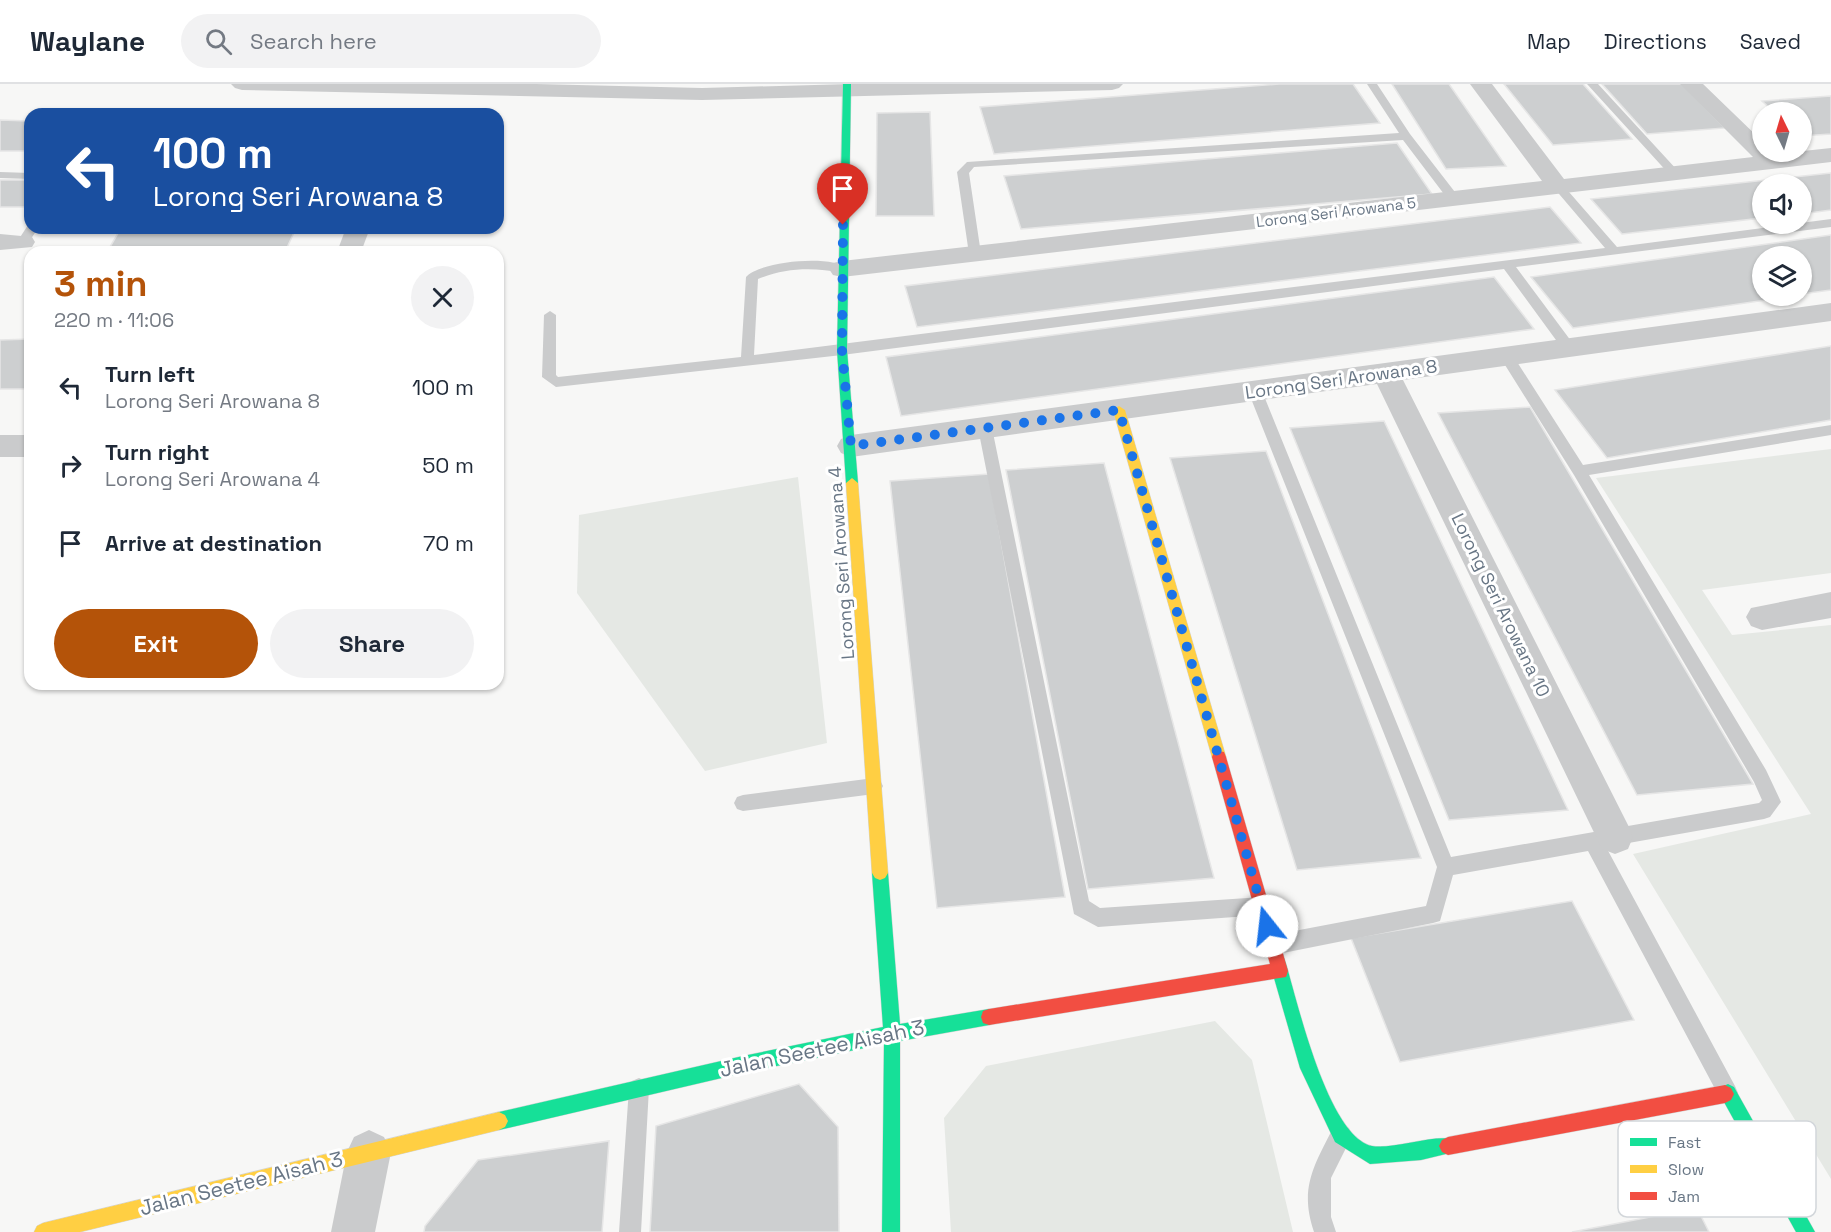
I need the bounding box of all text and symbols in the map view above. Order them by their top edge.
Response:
search box [181,14,601,68]
text: Waylane [30,23,145,59]
icon: search [202,25,235,58]
text: Search here [250,27,377,55]
text: Map [1527,28,1571,55]
text: Directions [1604,28,1707,55]
text: Saved [1740,28,1801,55]
north arrow [1752,102,1812,162]
map controls [1752,102,1812,306]
text: 100 m [153,127,273,180]
icon: left [54,132,132,210]
pin [817,163,868,225]
icon: arrive [826,172,859,205]
button: sound [1752,174,1812,234]
text: Lorong Seri Arowana 8 [153,179,443,214]
street label: Lorong Seri Arowana 5 [1255,193,1417,231]
button: layers [1752,246,1812,306]
text: 3 min [54,261,148,307]
button: close [411,266,474,329]
text: 220 m · 11:06 [54,307,174,333]
street label: Lorong Seri Arowana 8 [1244,354,1438,404]
text: Turn left [105,360,195,388]
icon: left [54,371,87,404]
text: 100 m [412,373,474,401]
text: Lorong Seri Arowana 8 [105,388,320,414]
text: Turn right [105,438,210,466]
icon: right [54,449,87,482]
text: 50 m [422,451,474,479]
text: Lorong Seri Arowana 4 [105,466,320,492]
street label: Lorong Seri Arowana 4 [823,466,859,660]
street label: Lorong Seri Arowana 10 [1447,509,1555,701]
icon: arrive [54,527,87,560]
text: Arrive at destination [105,529,322,557]
text: 70 m [423,529,474,557]
button: Exit [54,609,258,678]
button: Share [270,609,474,678]
position arrow [1235,894,1299,958]
street label: Jalan Seetee Aisah 3 [717,1013,927,1083]
legend [1618,1121,1816,1217]
text: Fast [1668,1132,1701,1153]
street label: Jalan Seetee Aisah 3 [137,1145,345,1221]
text: Slow [1668,1159,1704,1180]
text: Jam [1668,1186,1700,1207]

